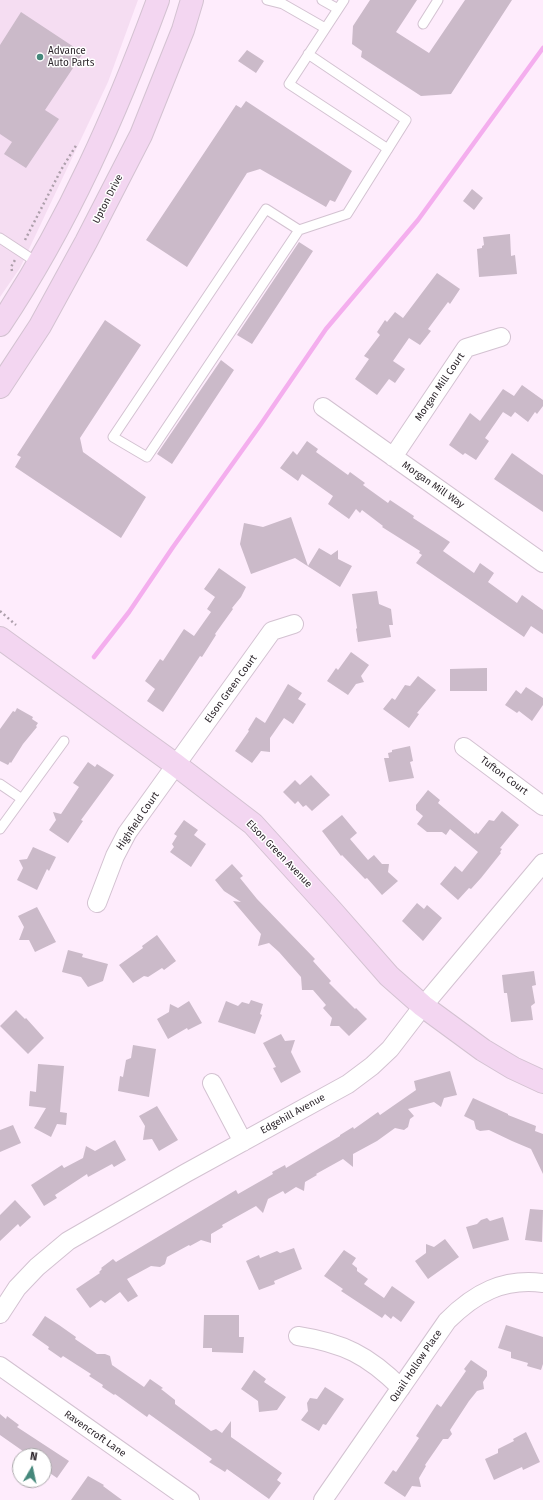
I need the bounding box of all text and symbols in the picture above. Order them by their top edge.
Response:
place label: Advance Auto Parts [48,45,94,68]
marker: Advance Auto Parts [35,52,45,62]
street label: Upton Drive [90,172,126,226]
street label: Morgan Mill Court [413,351,467,423]
street label: Morgan Mill Way [399,459,467,511]
street label: Elson Green Court [202,653,260,725]
street label: Tufton Court [478,754,530,798]
street label: Highfield Court [114,789,162,853]
street label: Elson Green Avenue [244,818,314,890]
street label: Edgehill Avenue [259,1091,327,1137]
street label: Quail Hollow Place [387,1328,445,1404]
street label: Ravencroft Lane [62,1408,128,1460]
north arrow [12,1448,52,1488]
text: N [29,1450,38,1464]

